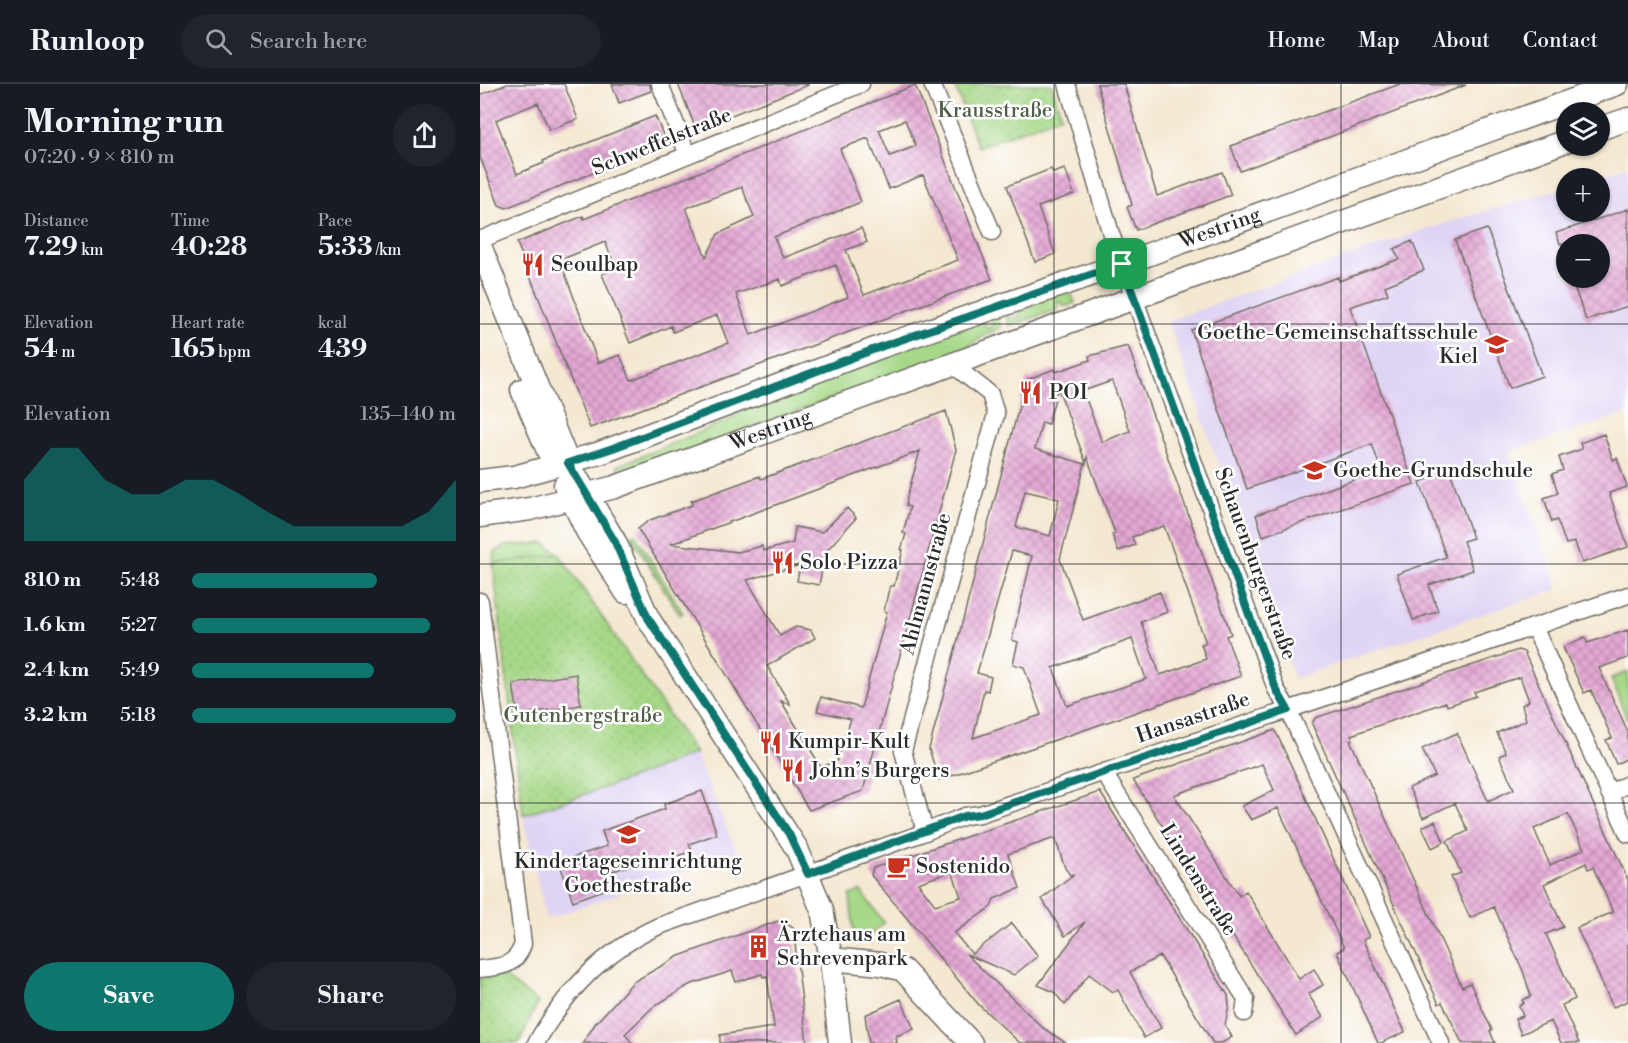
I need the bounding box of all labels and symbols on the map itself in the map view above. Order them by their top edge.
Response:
park label: Krausstraße [938,98,1052,124]
street label: Schweffelstraße [588,102,736,182]
street label: Westring [1175,202,1264,255]
pin [1096,238,1147,289]
restaurant icon: Seoulbap [520,252,546,278]
place label: Seoulbap [551,252,638,278]
place label: Goethe-Gemeinschaftsschule Kiel [1197,320,1478,370]
school or university icon: Goethe-Gemeinschaftsschule Kiel [1483,332,1509,358]
restaurant icon: POI [1018,380,1044,406]
place label: POI [1049,380,1088,406]
street label: Westring [725,404,815,457]
school or university icon: Goethe-Grundschule [1302,458,1328,484]
place label: Goethe-Grundschule [1333,458,1533,484]
street label: Schauenburgerstraße [1208,464,1302,664]
street label: Ahlmannstraße [894,510,957,659]
restaurant icon: Solo Pizza [769,550,795,576]
place label: Solo Pizza [800,550,899,576]
street label: Hansastraße [1133,686,1253,750]
park label: Gutenbergstraße [504,703,663,729]
restaurant icon: Kumpir-Kult [757,729,783,755]
place label: Kumpir-Kult [788,729,911,755]
restaurant icon: John’s Burgers [779,758,805,784]
place label: John’s Burgers [809,758,949,784]
street label: Lindenstraße [1153,819,1243,941]
school or university icon: Kindertageseinrichtung Goethestraße [615,821,641,847]
place label: Kindertageseinrichtung Goethestraße [514,849,742,899]
cafe icon: Sostenido [885,854,911,880]
place label: Sostenido [916,854,1010,880]
place label: Ärztehaus am Schrevenpark [776,920,908,972]
building icon: Ärztehaus am Schrevenpark [746,934,772,960]

